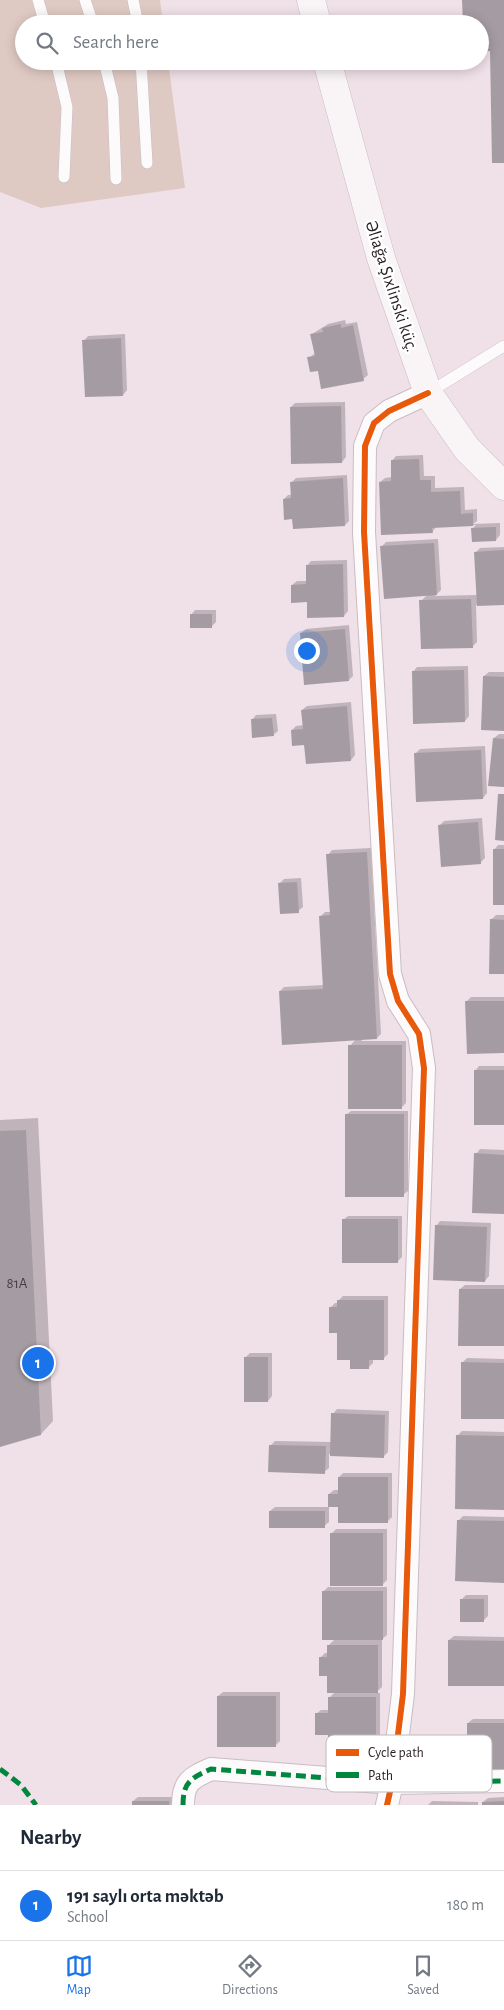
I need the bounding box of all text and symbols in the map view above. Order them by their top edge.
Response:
search box [15,15,489,70]
icon: search [33,29,61,57]
text: Search here [73,33,159,52]
street label: Əliağa Şıxlinski küç. [361,218,421,354]
your location [294,638,320,664]
house number: 81A [7,1276,28,1291]
pin: 1 [22,1344,54,1382]
legend [326,1735,492,1792]
text: Cycle path [368,1746,424,1760]
text: Path [368,1769,393,1783]
text: Nearby [20,1827,81,1848]
text: 191 saylı orta məktəb [67,1887,224,1906]
text: 1 [33,1897,39,1913]
text: 180 m [447,1897,484,1913]
text: School [67,1909,108,1925]
tab: Map [65,1952,93,1999]
tab: Directions [222,1952,278,1999]
tab: Saved [407,1952,439,1999]

